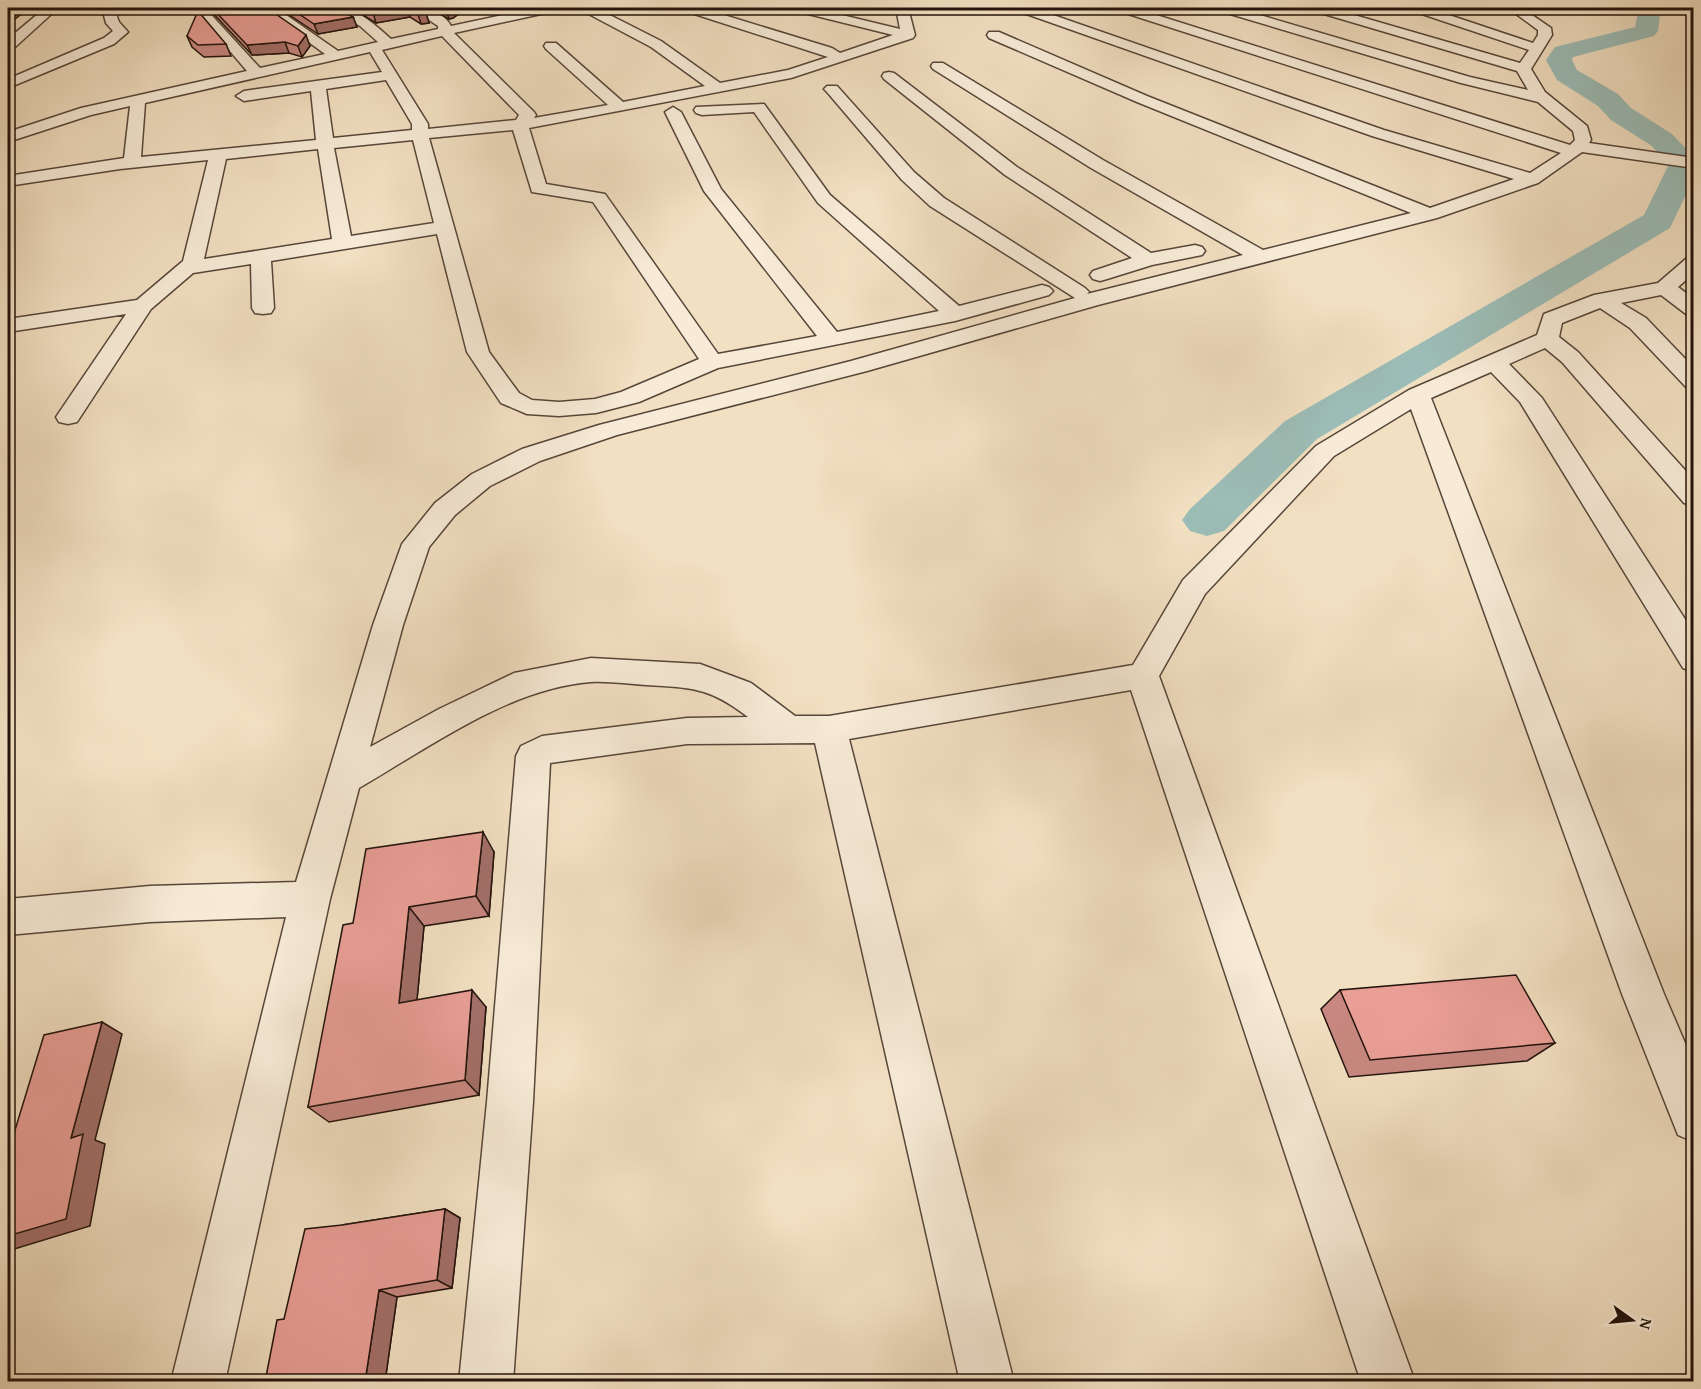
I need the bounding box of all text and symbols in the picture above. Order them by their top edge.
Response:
north arrow [1602,1290,1662,1350]
text: N [1633,1316,1659,1332]

